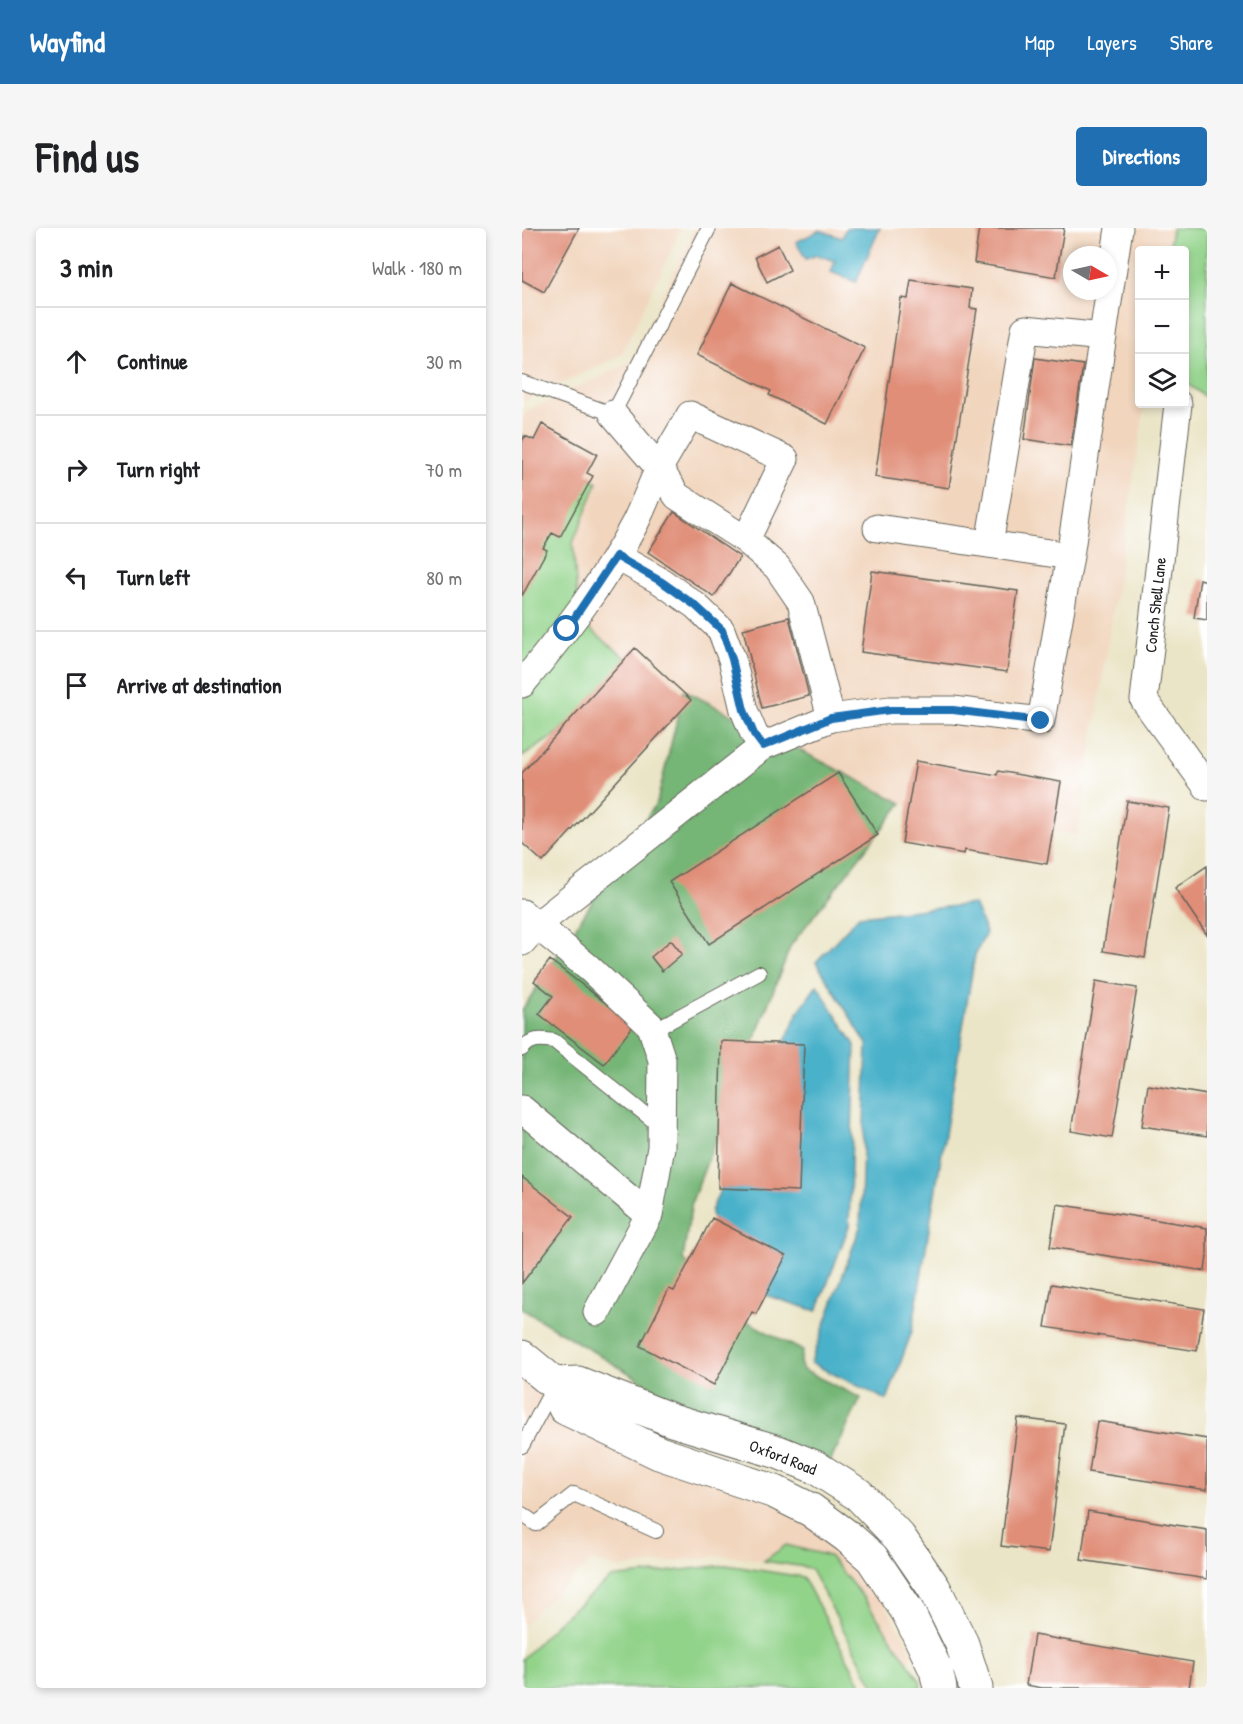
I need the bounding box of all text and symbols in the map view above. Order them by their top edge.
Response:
text: Wayfind [30,23,105,61]
text: Map [1025,28,1054,57]
text: Layers [1087,28,1137,57]
text: Share [1170,28,1213,57]
button: Directions [1076,127,1207,186]
text: Find us [36,128,139,185]
north arrow [1063,246,1117,300]
map controls [1135,246,1189,408]
button: + [1135,246,1189,300]
text: 3 min [60,250,113,285]
text: Walk · 180 m [372,254,462,281]
button: − [1135,300,1189,354]
icon: ahead [60,345,93,378]
text: Continue [117,346,188,376]
text: 30 m [426,348,462,375]
button: layers [1135,354,1189,408]
icon: right [60,453,93,486]
text: Turn right [117,454,200,484]
text: 70 m [425,456,462,483]
street label: Conch Shell Lane [1139,556,1171,654]
icon: left [60,561,93,594]
text: Turn left [117,562,190,592]
text: 80 m [426,564,462,591]
route start [553,615,579,641]
icon: arrive [60,669,93,702]
text: Arrive at destination [117,670,282,700]
route end [1027,707,1053,733]
street label: Oxford Road [746,1434,820,1480]

